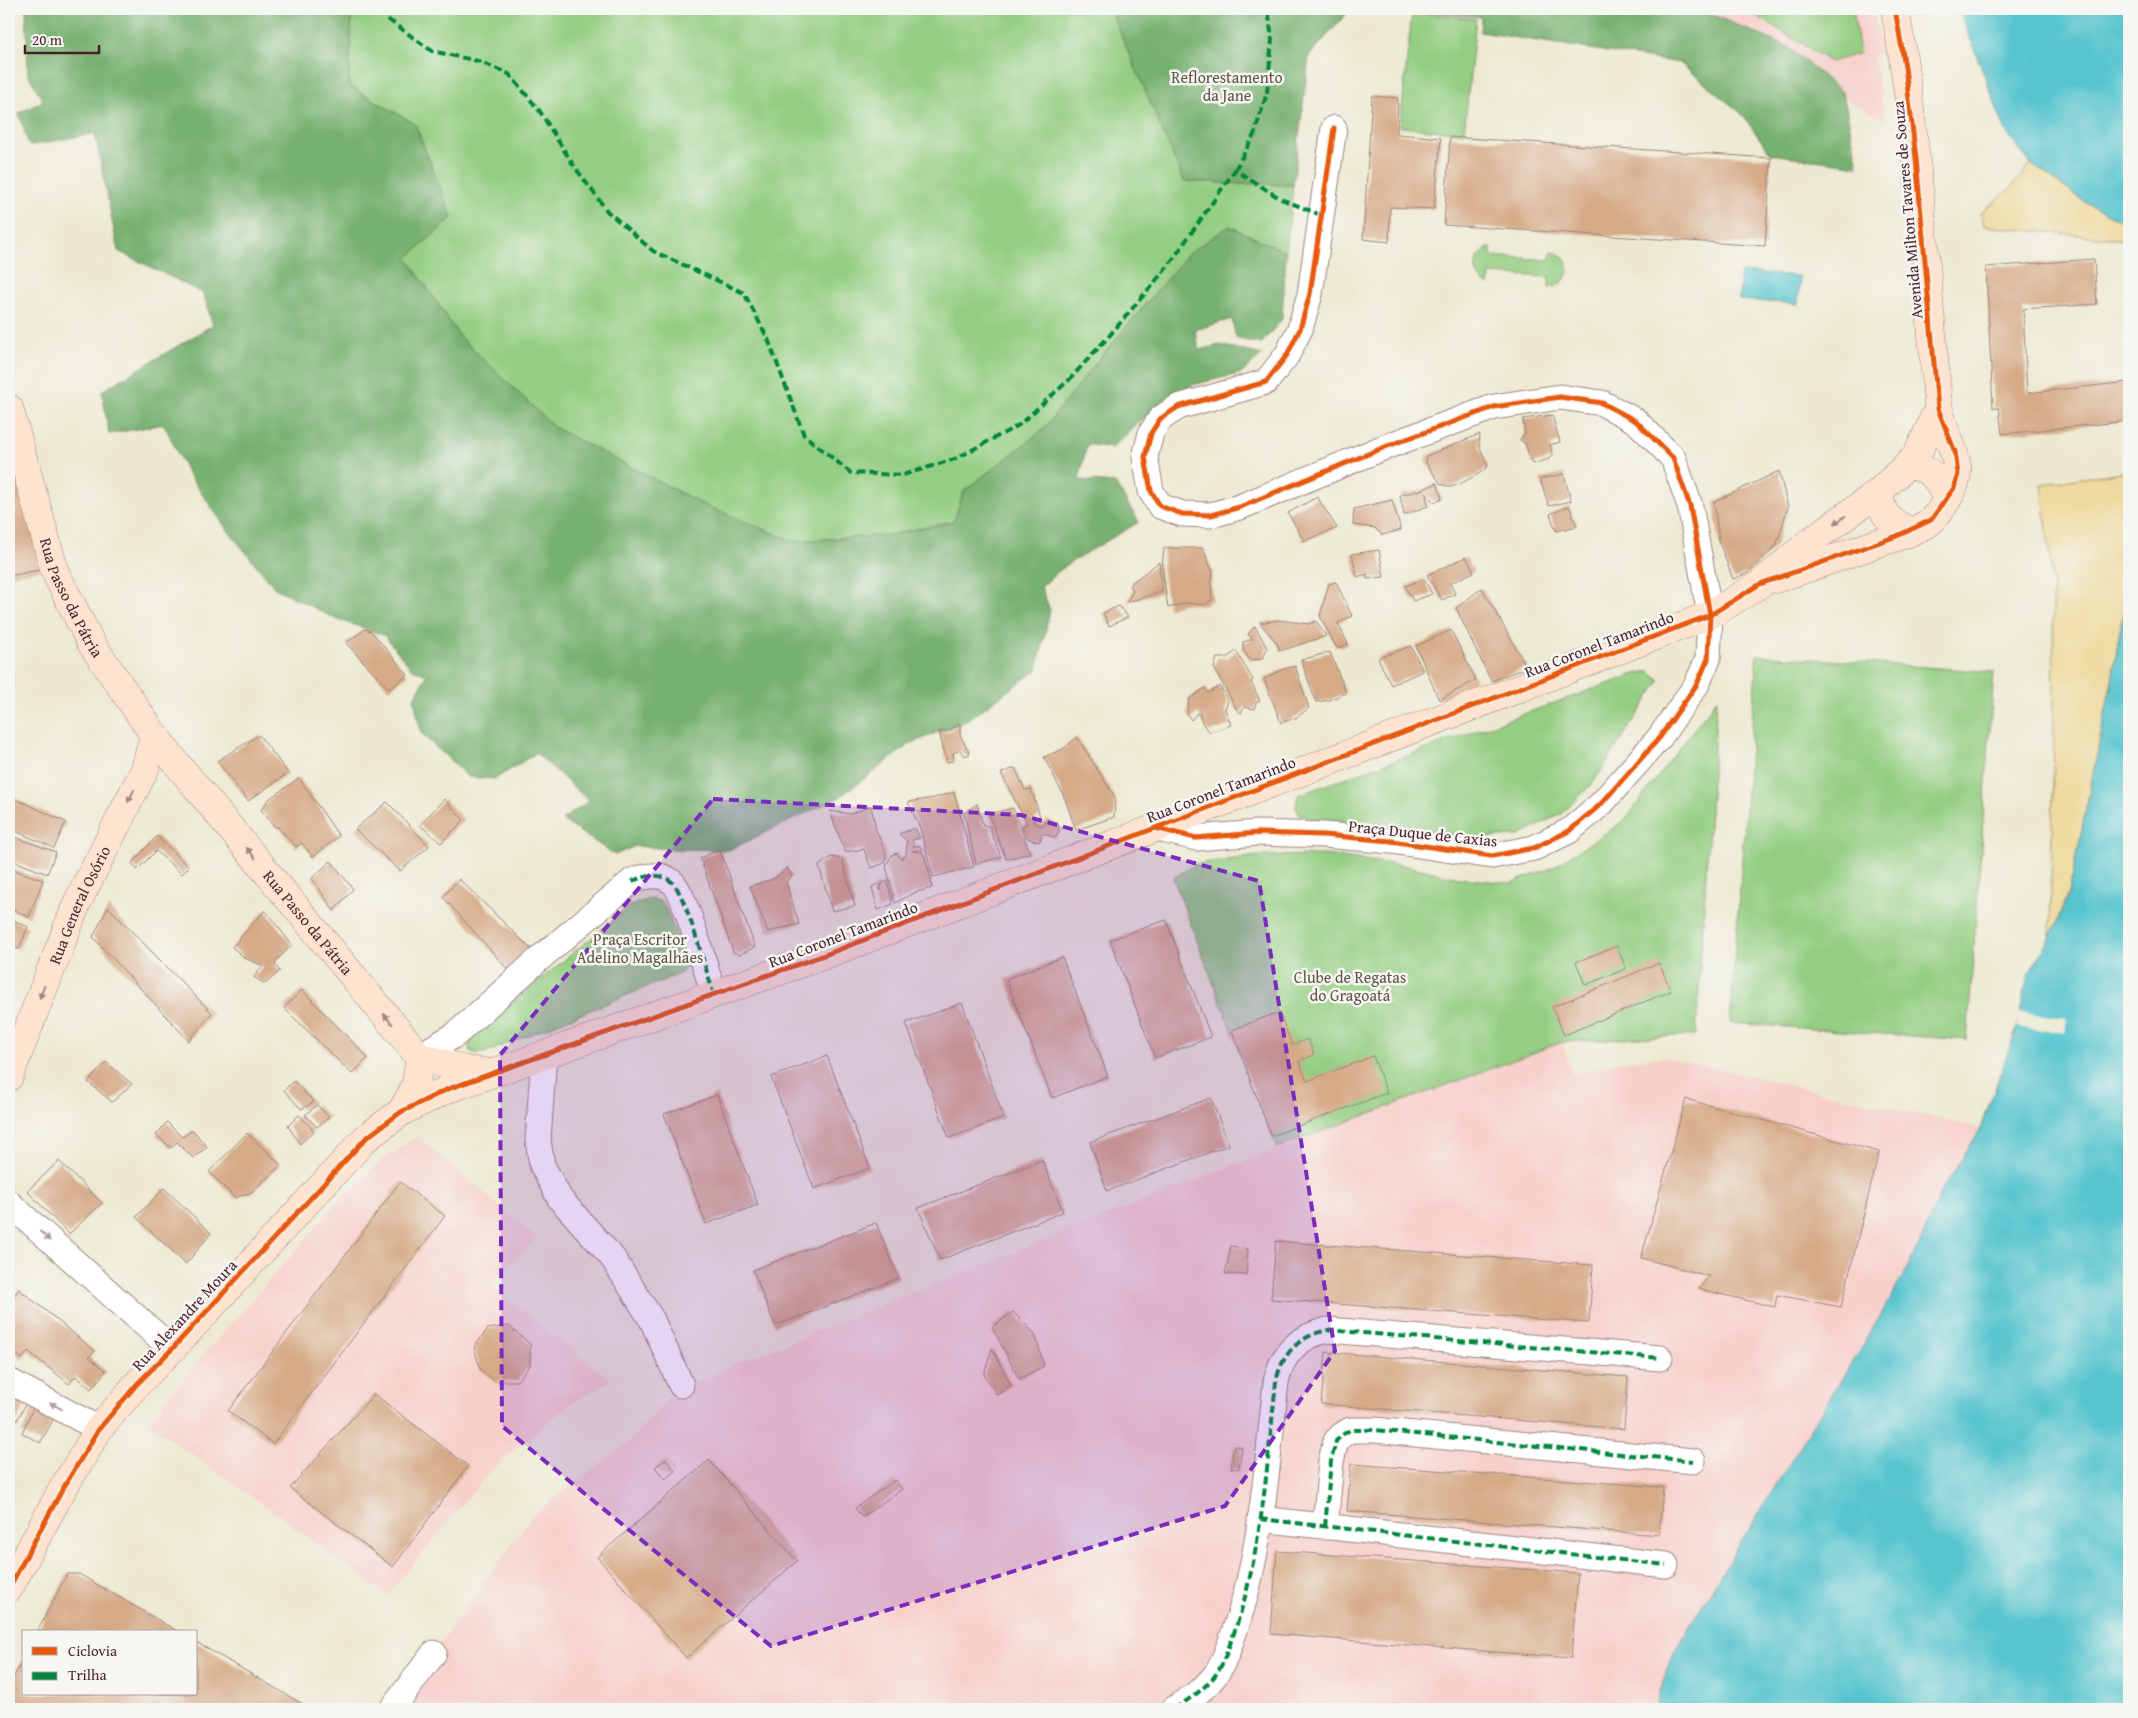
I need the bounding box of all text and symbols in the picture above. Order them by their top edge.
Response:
scale bar [25,22,99,54]
text: 20 m [32,29,63,50]
park label: Reflorestamento da Jane [1171,65,1283,107]
street label: Avenida Milton Tavares de Souza [1885,99,1928,320]
one-way arrow [1833,515,1847,525]
street label: Rua Passo da Pátria [34,535,110,662]
street label: Rua Coronel Tamarindo [1521,604,1677,684]
street label: Rua Coronel Tamarindo [1143,749,1299,829]
one-way arrow [127,789,135,804]
street label: Praça Duque de Caxias [1347,813,1499,853]
street label: Rua General Osório [42,841,116,968]
one-way arrow [246,847,257,860]
street label: Rua Passo da Pátria [258,865,359,980]
street label: Rua Coronel Tamarindo [765,894,921,974]
park label: Praça Escritor Adelino Magalhães [577,927,703,969]
park label: Clube de Regatas do Gragoatá [1294,965,1406,1007]
one-way arrow [38,985,46,1000]
one-way arrow [383,1013,394,1026]
one-way arrow [39,1230,51,1242]
street label: Rua Alexandre Moura [126,1253,243,1376]
one-way arrow [49,1402,63,1410]
legend [22,1630,198,1696]
text: Ciclovia [68,1640,117,1661]
text: Trilha [68,1664,107,1685]

